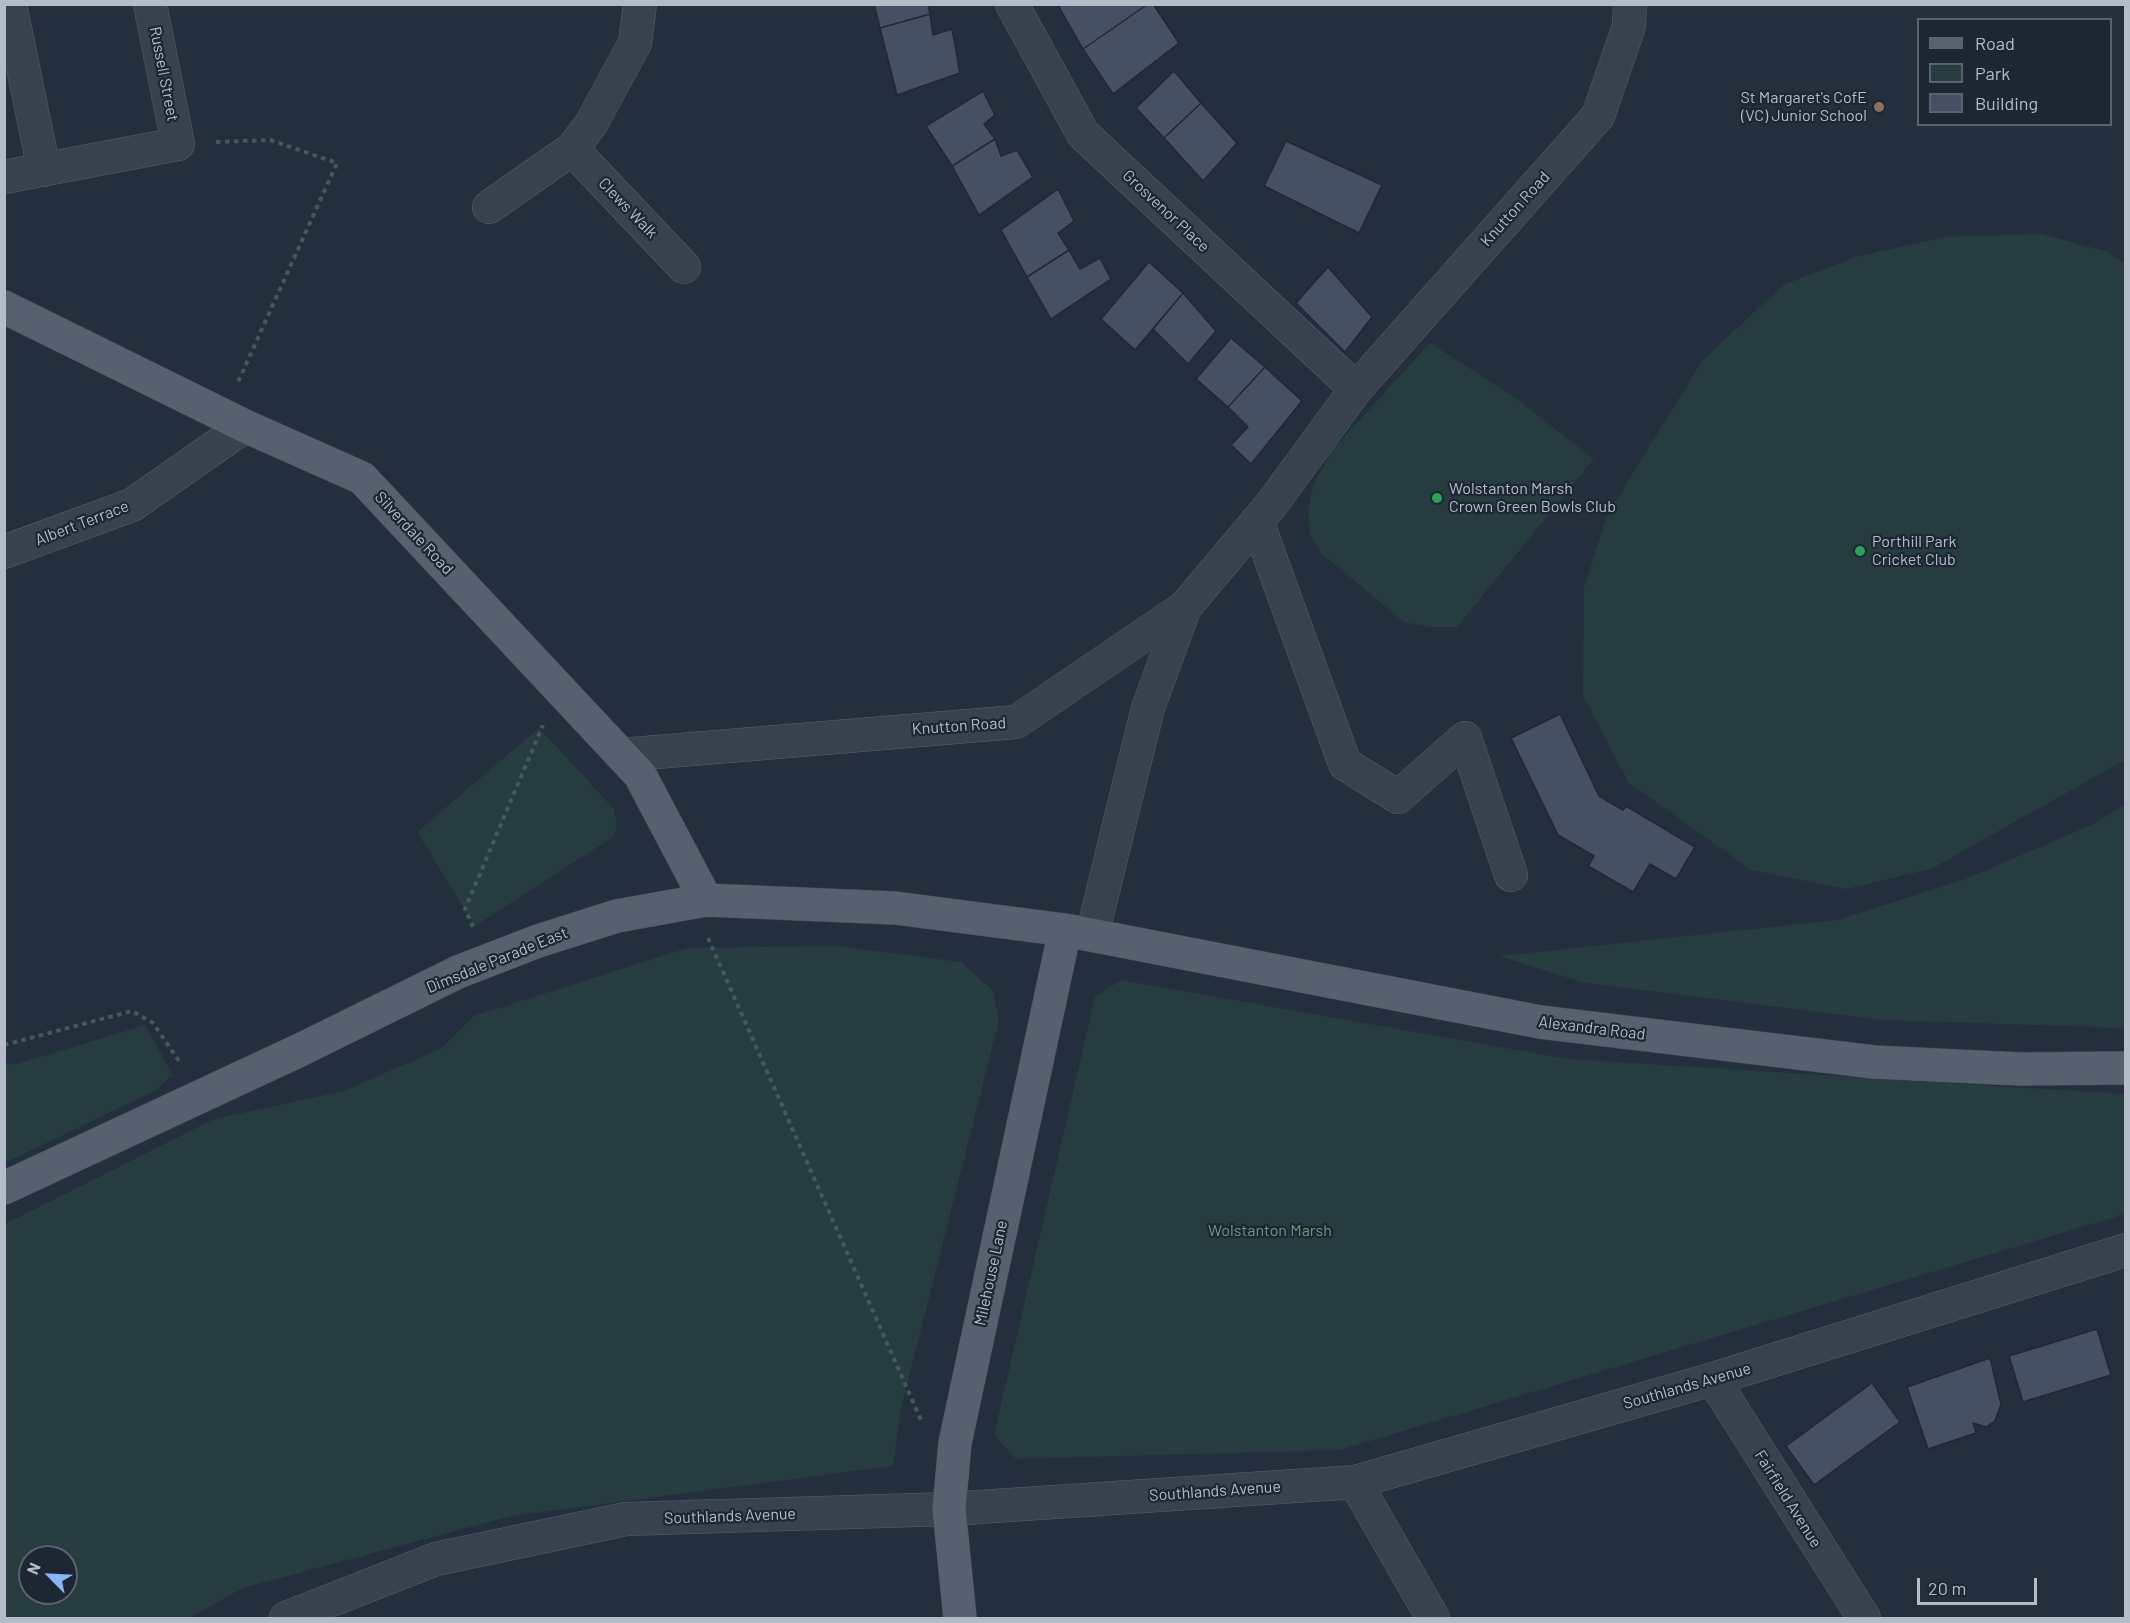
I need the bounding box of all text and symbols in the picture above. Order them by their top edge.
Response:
legend [1917,18,2112,126]
street label: Russell Street [145,25,183,123]
text: Road [1975,32,2015,54]
text: Park [1975,62,2010,84]
place label: St Margaret's CofE (VC) Junior School [1740,88,1867,126]
text: Building [1975,92,2038,114]
marker: St Margaret's CofE (VC) Junior School [1872,100,1886,114]
street label: Grosvenor Place [1119,166,1213,256]
street label: Knutton Road [1476,168,1554,250]
street label: Clews Walk [594,174,662,242]
place label: Wolstanton Marsh Crown Green Bowls Club [1449,479,1616,517]
street label: Silverdale Road [371,488,457,578]
marker: Wolstanton Marsh Crown Green Bowls Club [1430,491,1444,505]
street label: Albert Terrace [32,496,132,550]
place label: Porthill Park Cricket Club [1872,532,1956,570]
marker: Porthill Park Cricket Club [1853,544,1867,558]
street label: Knutton Road [911,713,1007,739]
street label: Dimsdale Parade East [424,923,570,997]
street label: Alexandra Road [1538,1012,1646,1044]
street label: Milehouse Lane [970,1219,1012,1327]
park label: Wolstanton Marsh [1208,1221,1332,1241]
street label: Southlands Avenue [1621,1359,1753,1413]
street label: Fairfield Avenue [1750,1447,1826,1551]
street label: Southlands Avenue [1149,1477,1281,1505]
street label: Southlands Avenue [664,1504,796,1528]
north arrow [18,1545,78,1605]
text: N [22,1560,44,1577]
scale bar [1920,1566,2040,1604]
text: 20 m [1928,1577,1966,1599]

